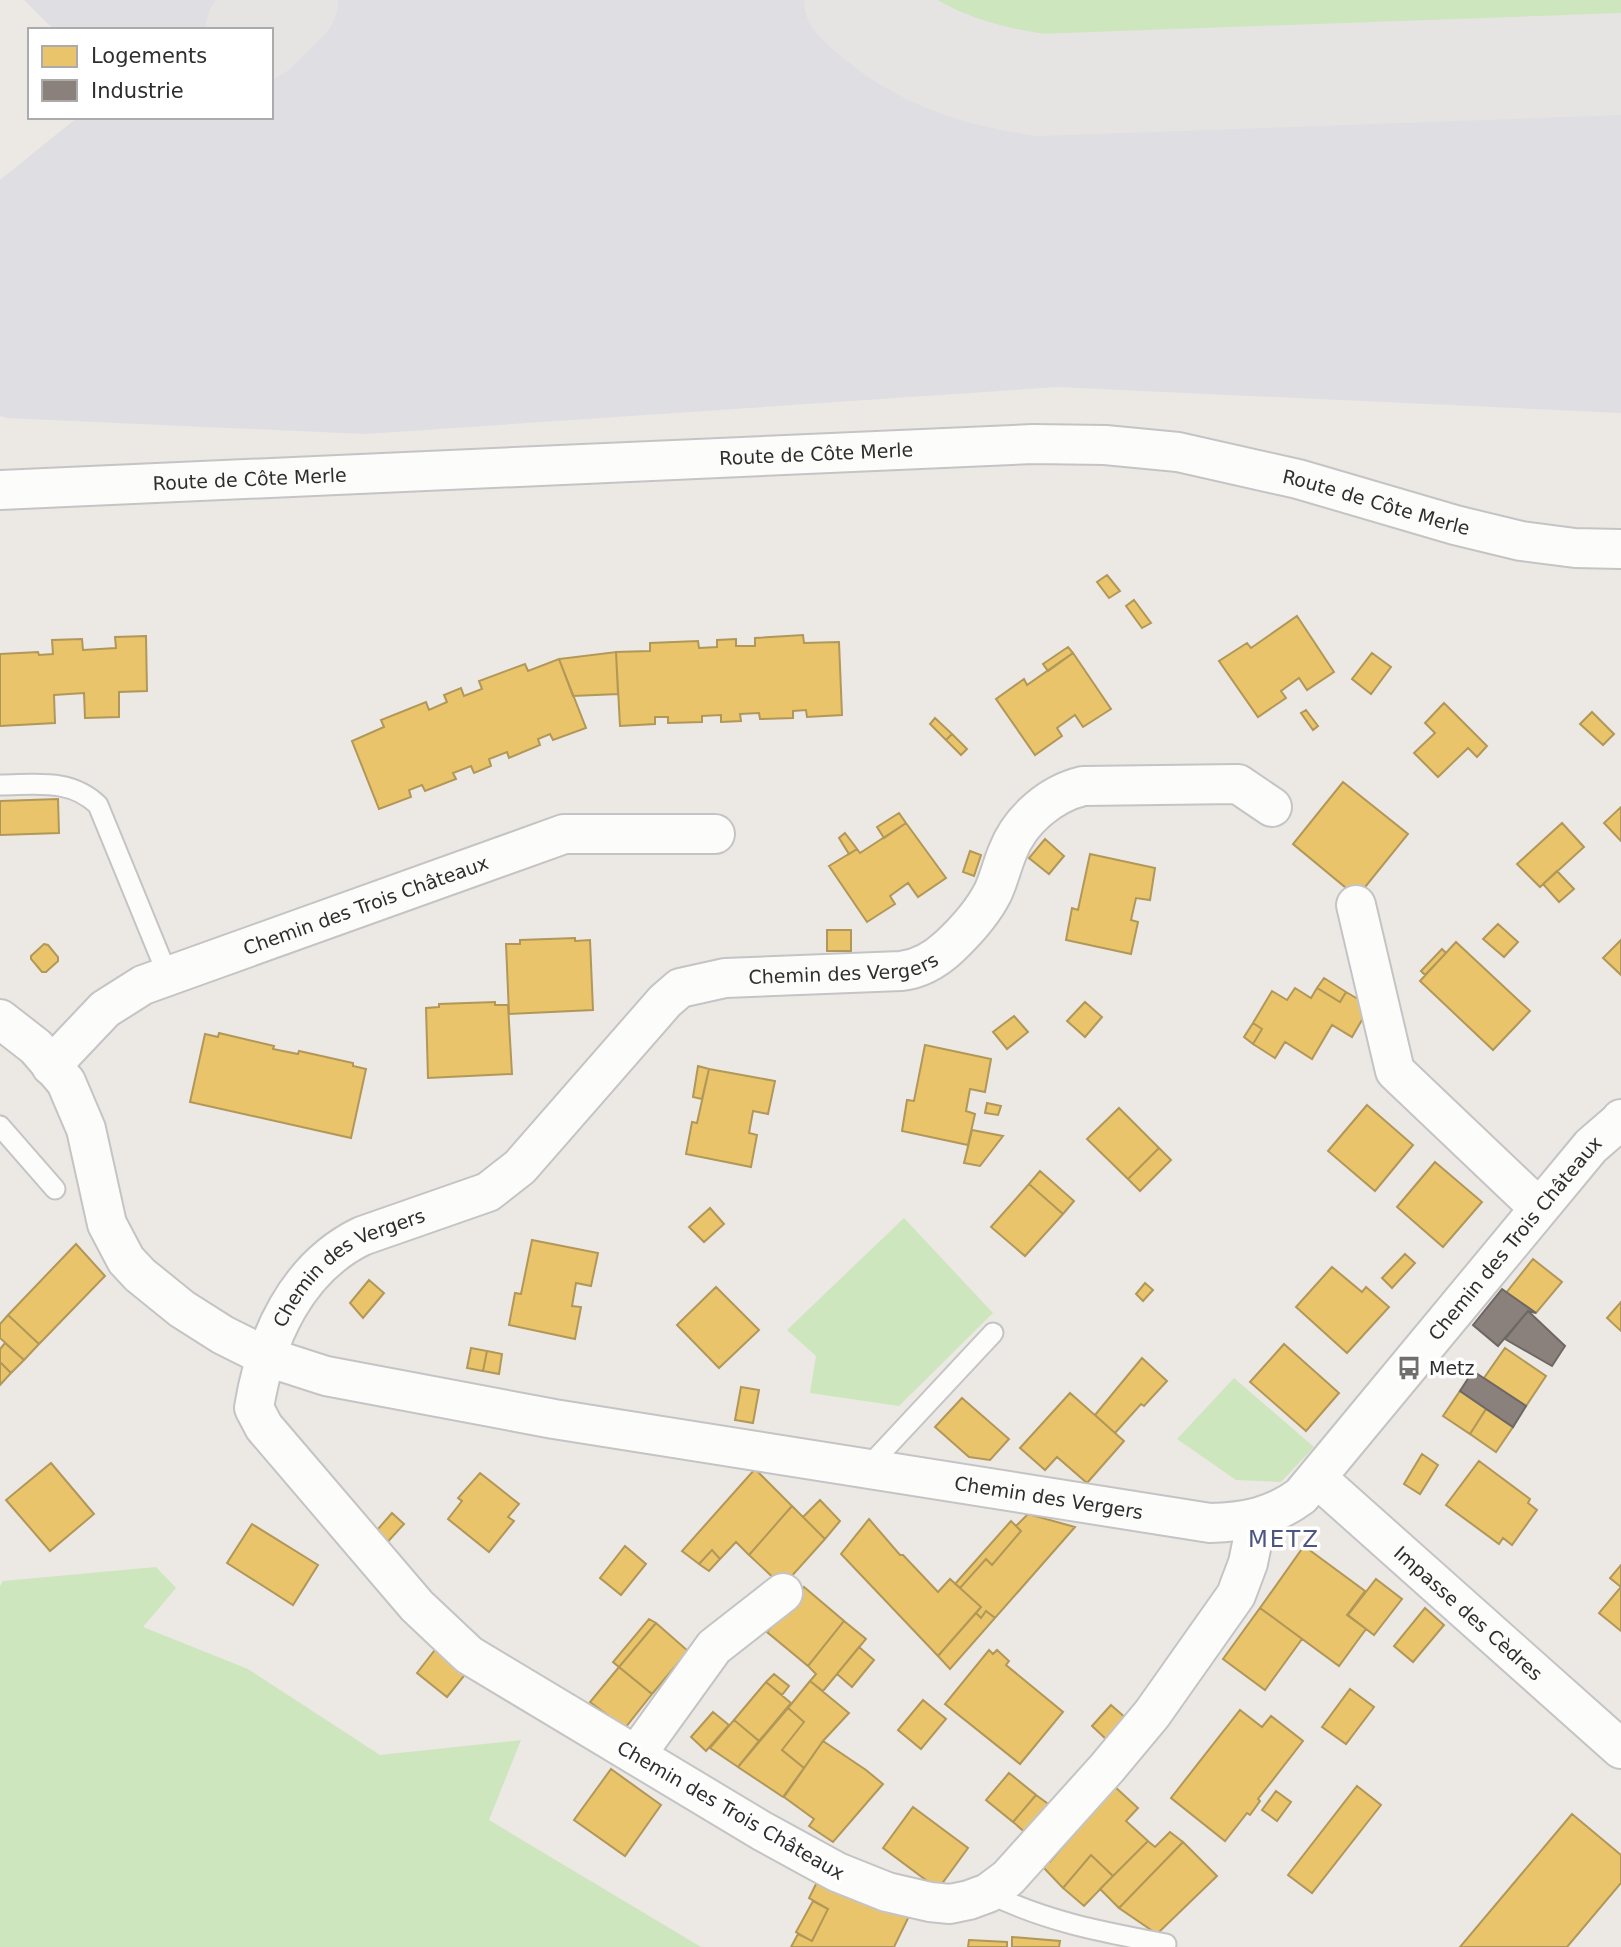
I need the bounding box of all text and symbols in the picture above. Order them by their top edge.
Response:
legend [28,28,273,119]
text: Logements [91,44,207,68]
text: Industrie [91,79,184,103]
street label: Route de Côte Merle [719,438,914,469]
street label: Route de Côte Merle [152,464,347,494]
street label: Route de Côte Merle [1281,465,1472,539]
street label: Chemin des Trois Châteaux [240,851,491,959]
street label: Chemin des Vergers [748,948,942,988]
street label: Chemin des Trois Châteaux [1424,1131,1606,1345]
street label: Chemin des Vergers [268,1204,428,1330]
bus stop icon: Metz [1395,1354,1423,1382]
place label: Metz [1429,1357,1475,1379]
street label: Chemin des Vergers [953,1472,1145,1523]
district label: METZ [1248,1526,1320,1552]
street label: Impasse des Cèdres [1390,1541,1547,1685]
street label: Chemin des Trois Châteaux [614,1736,848,1884]

